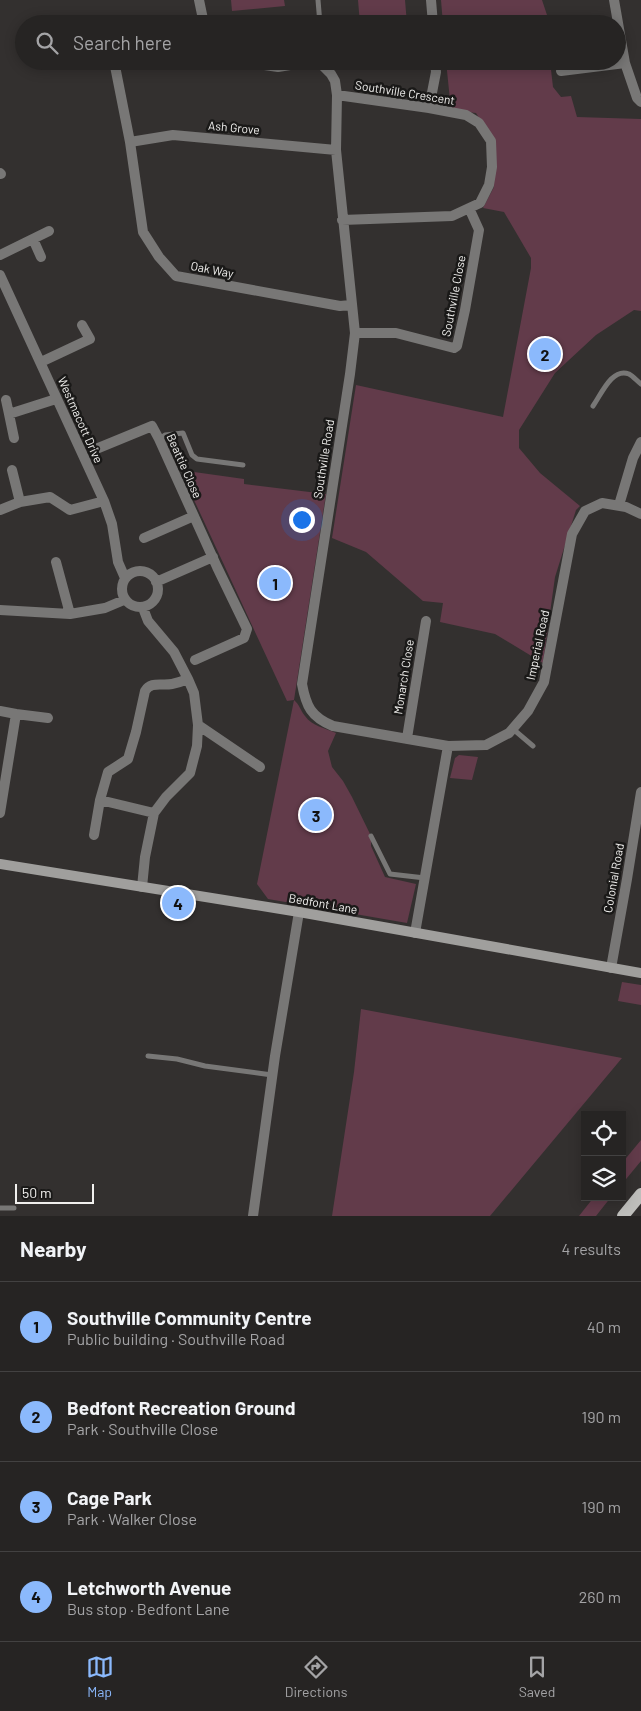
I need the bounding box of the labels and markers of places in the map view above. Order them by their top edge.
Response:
pin: 2 [529,335,561,373]
pin: 1 [259,564,291,602]
pin: 3 [300,796,332,834]
pin: 4 [162,884,194,922]

